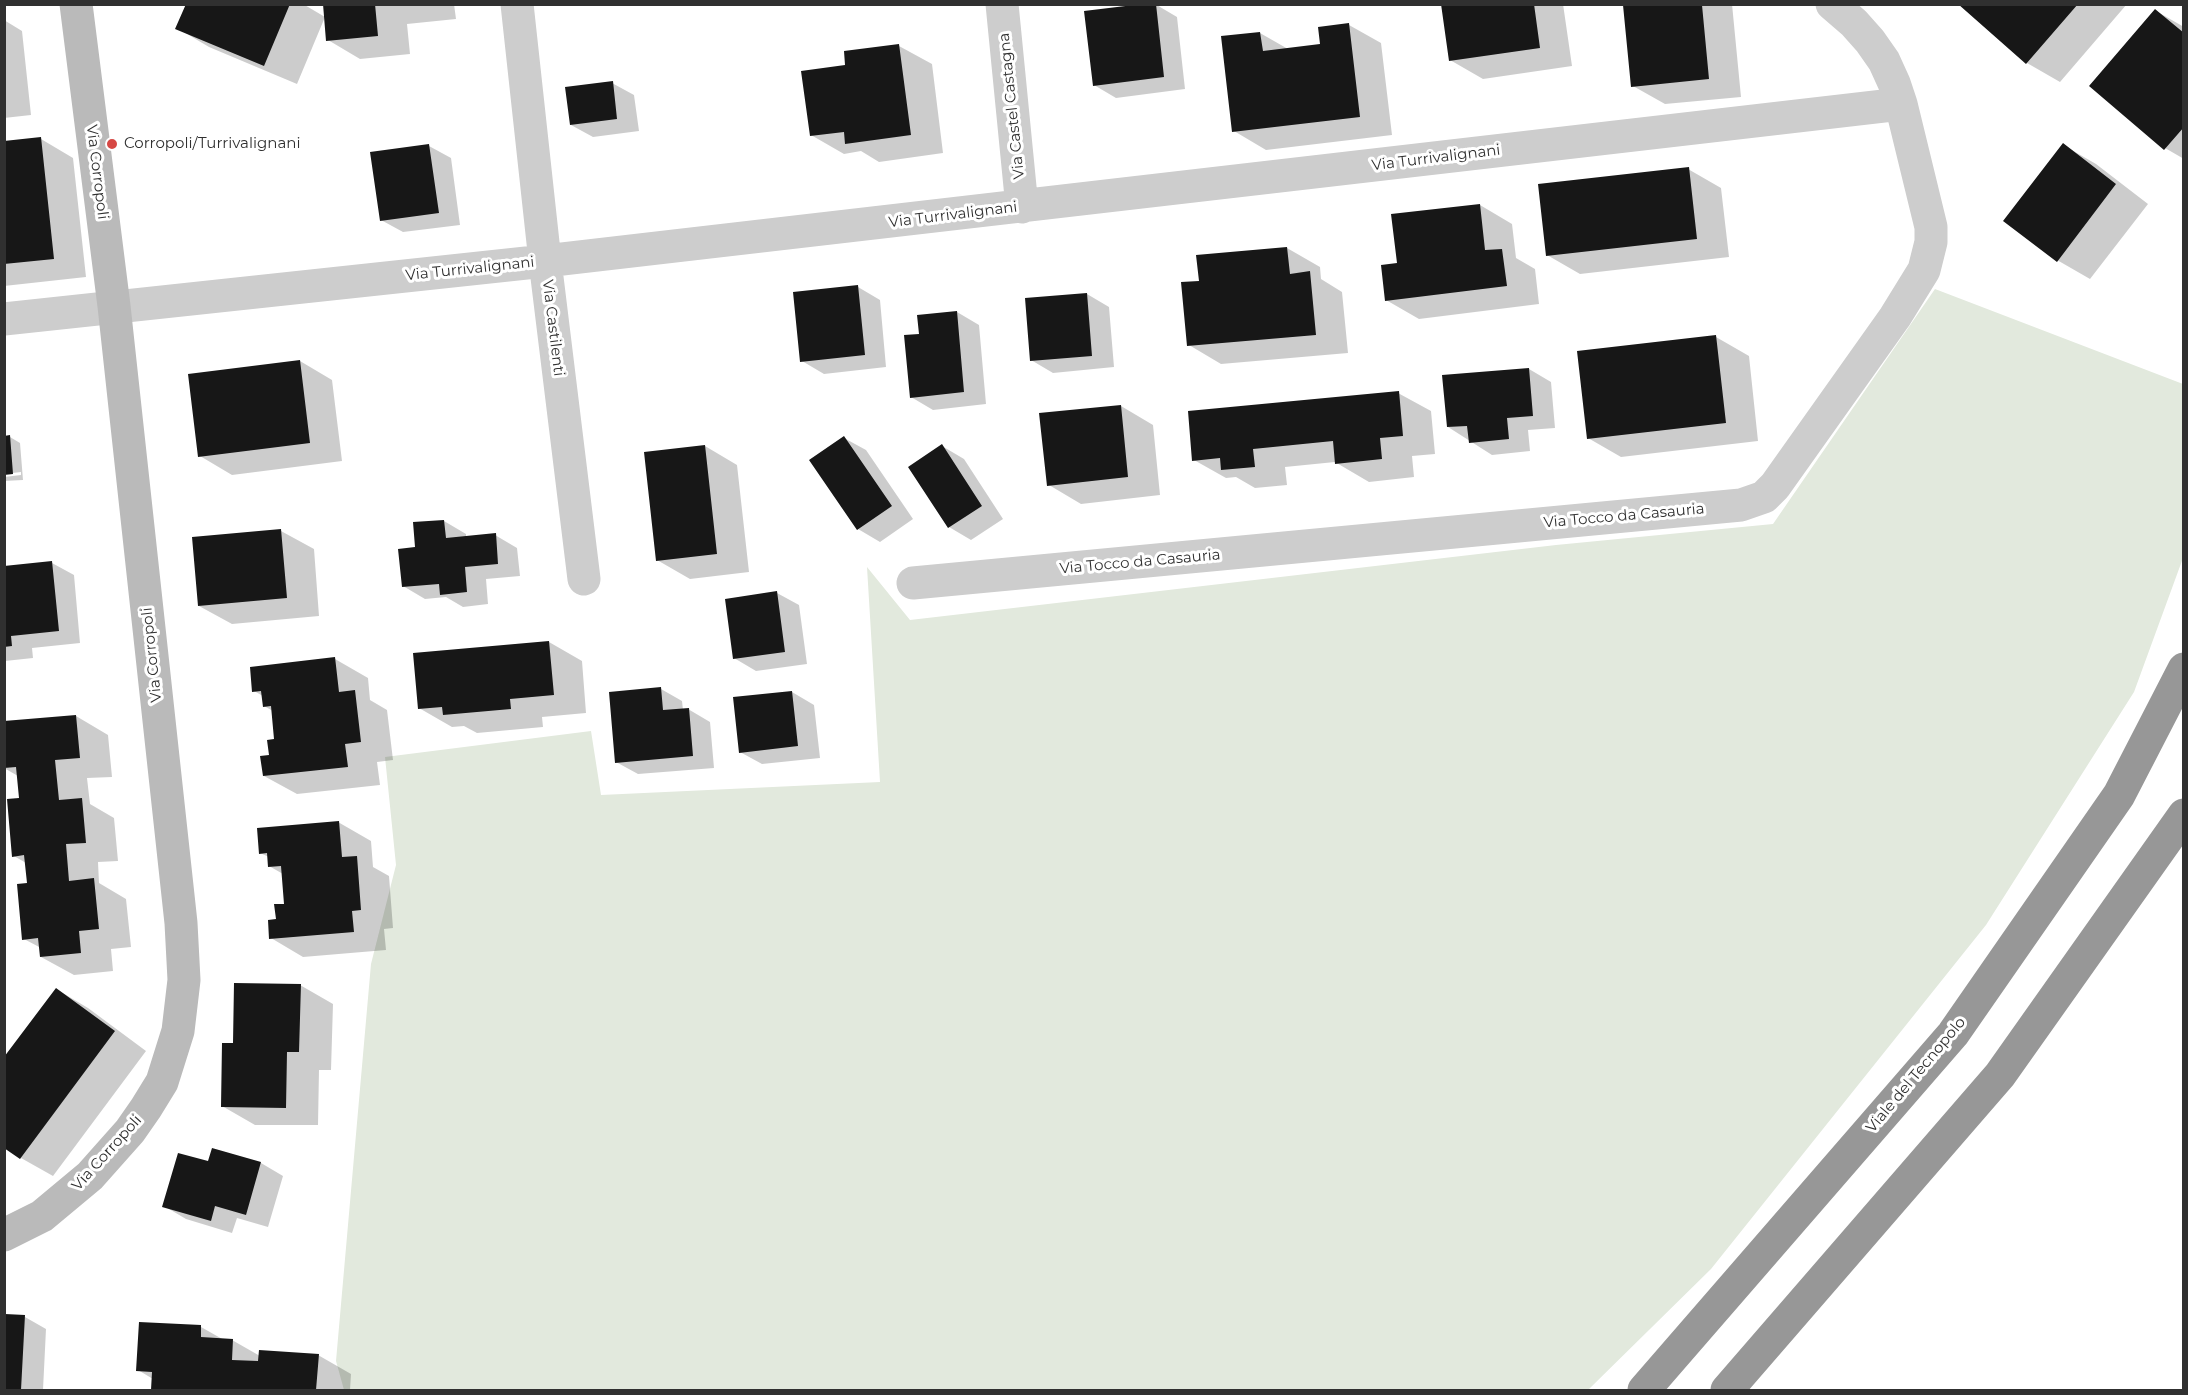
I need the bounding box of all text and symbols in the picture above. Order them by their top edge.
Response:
street label: Via Castel Castagna [995,32,1029,180]
street label: Via Corropoli [82,124,112,220]
place label: Corropoli/Turrivalignani [124,135,300,153]
marker: Corropoli/Turrivalignani [105,137,119,151]
street label: Via Turrivalignani [1371,141,1501,175]
street label: Via Turrivalignani [888,198,1018,232]
street label: Via Turrivalignani [405,253,535,285]
street label: Via Castilenti [538,279,568,377]
street label: Via Tocco da Casauria [1543,500,1705,532]
street label: Via Tocco da Casauria [1059,546,1221,578]
street label: Via Corropoli [138,607,166,703]
street label: Viale del Tecnopolo [1862,1014,1970,1136]
street label: Via Corropoli [68,1111,146,1195]

